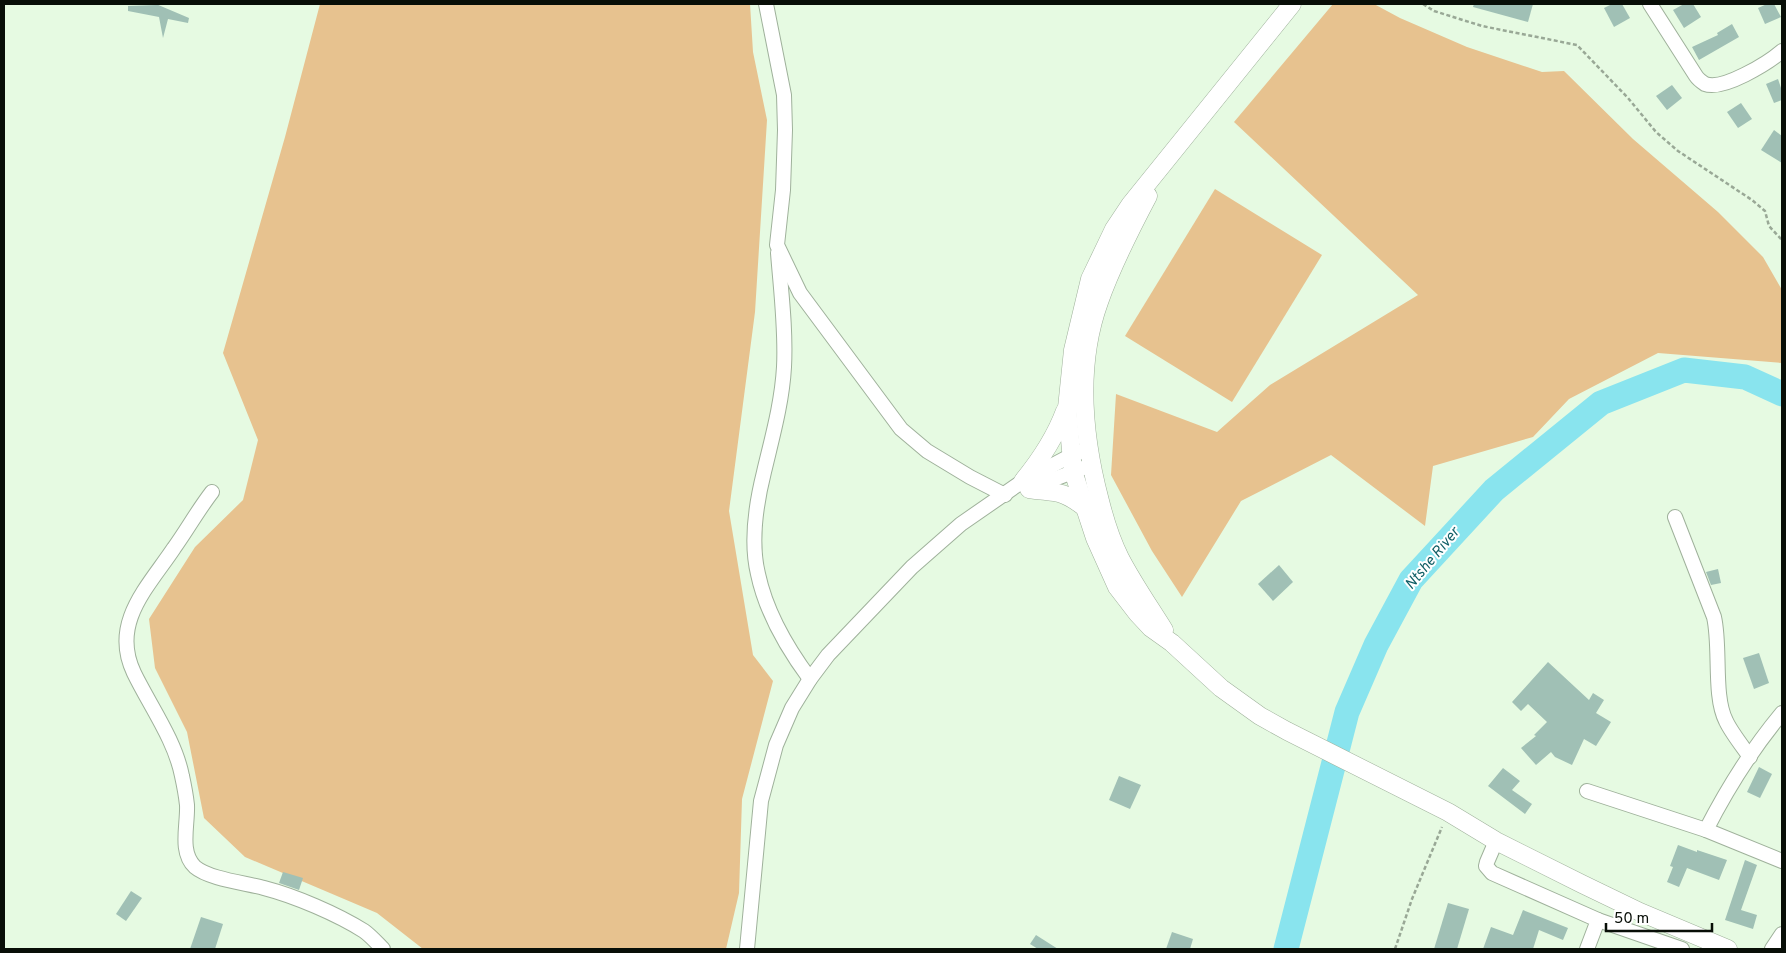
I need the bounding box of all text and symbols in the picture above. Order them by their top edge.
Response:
water label: Ntshe River [1401,523,1465,594]
scale bar [1606,900,1712,932]
text: 50 m [1614,910,1649,929]

